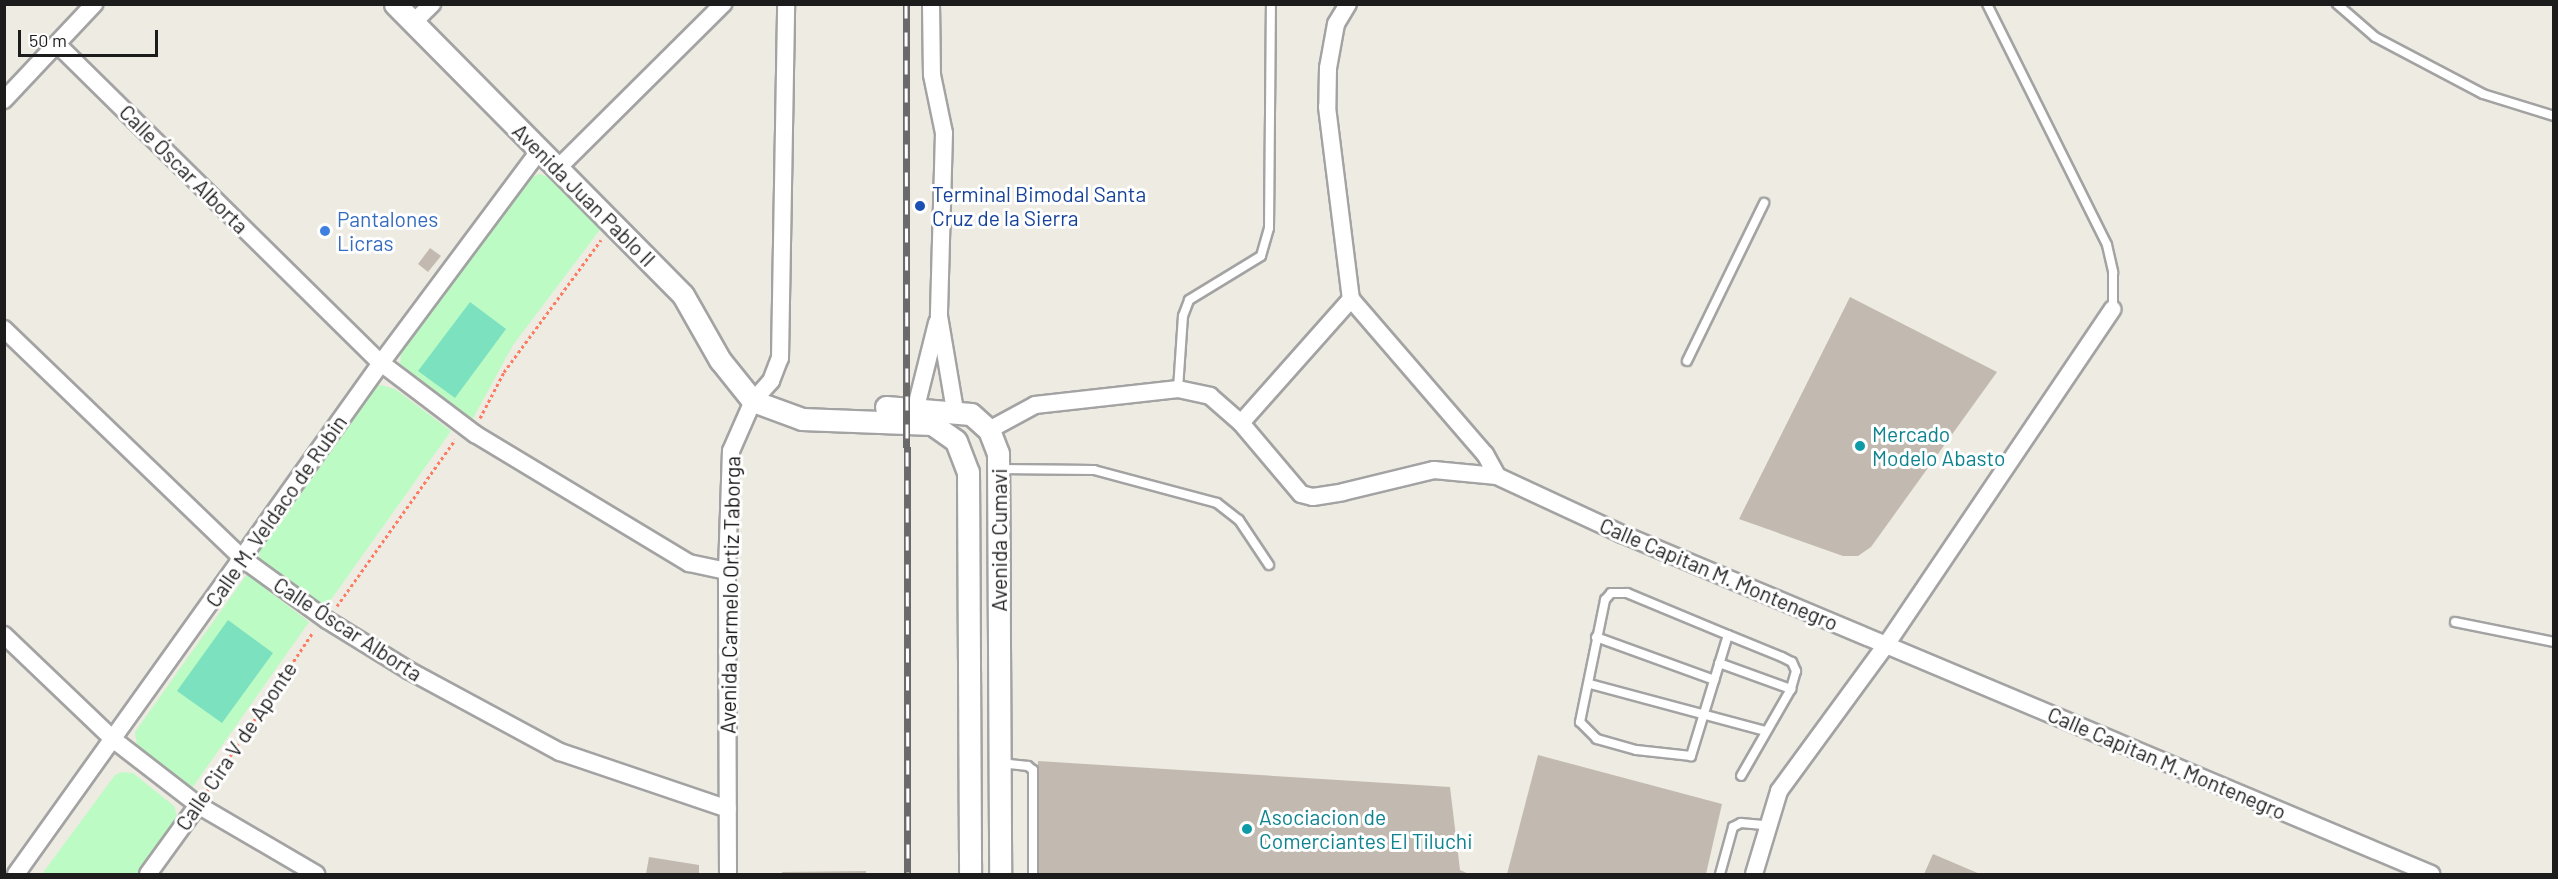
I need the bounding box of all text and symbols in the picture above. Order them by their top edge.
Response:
scale bar [21,18,160,56]
text: 50 m [29,29,67,51]
street label: Calle Óscar Alborta [114,99,254,239]
street label: Avenida Juan Pablo II [507,118,661,272]
place label: Terminal Bimodal Santa Cruz de la Sierra [932,181,1146,231]
marker: Terminal Bimodal Santa Cruz de la Sierra [913,199,927,213]
place label: Pantalones Licras [337,206,438,256]
marker: Pantalones Licras [318,224,332,238]
street label: Calle M. Veldaco de Rubin [200,410,352,612]
place label: Mercado Modelo Abasto [1872,421,2005,471]
marker: Mercado Modelo Abasto [1853,439,1867,453]
street label: Avenida Carmelo Ortiz Taborga [715,456,745,734]
street label: Avenida Cumavi [986,468,1012,612]
street label: Calle Capitan M. Montenegro [1596,512,1842,636]
street label: Calle Óscar Alborta [269,572,427,686]
street label: Calle Cira V de Aponte [170,657,302,835]
street label: Calle Capitan M. Montenegro [2044,701,2290,825]
place label: Asociacion de Comerciantes El Tiluchi [1259,804,1473,854]
marker: Asociacion de Comerciantes El Tiluchi [1240,822,1254,836]

